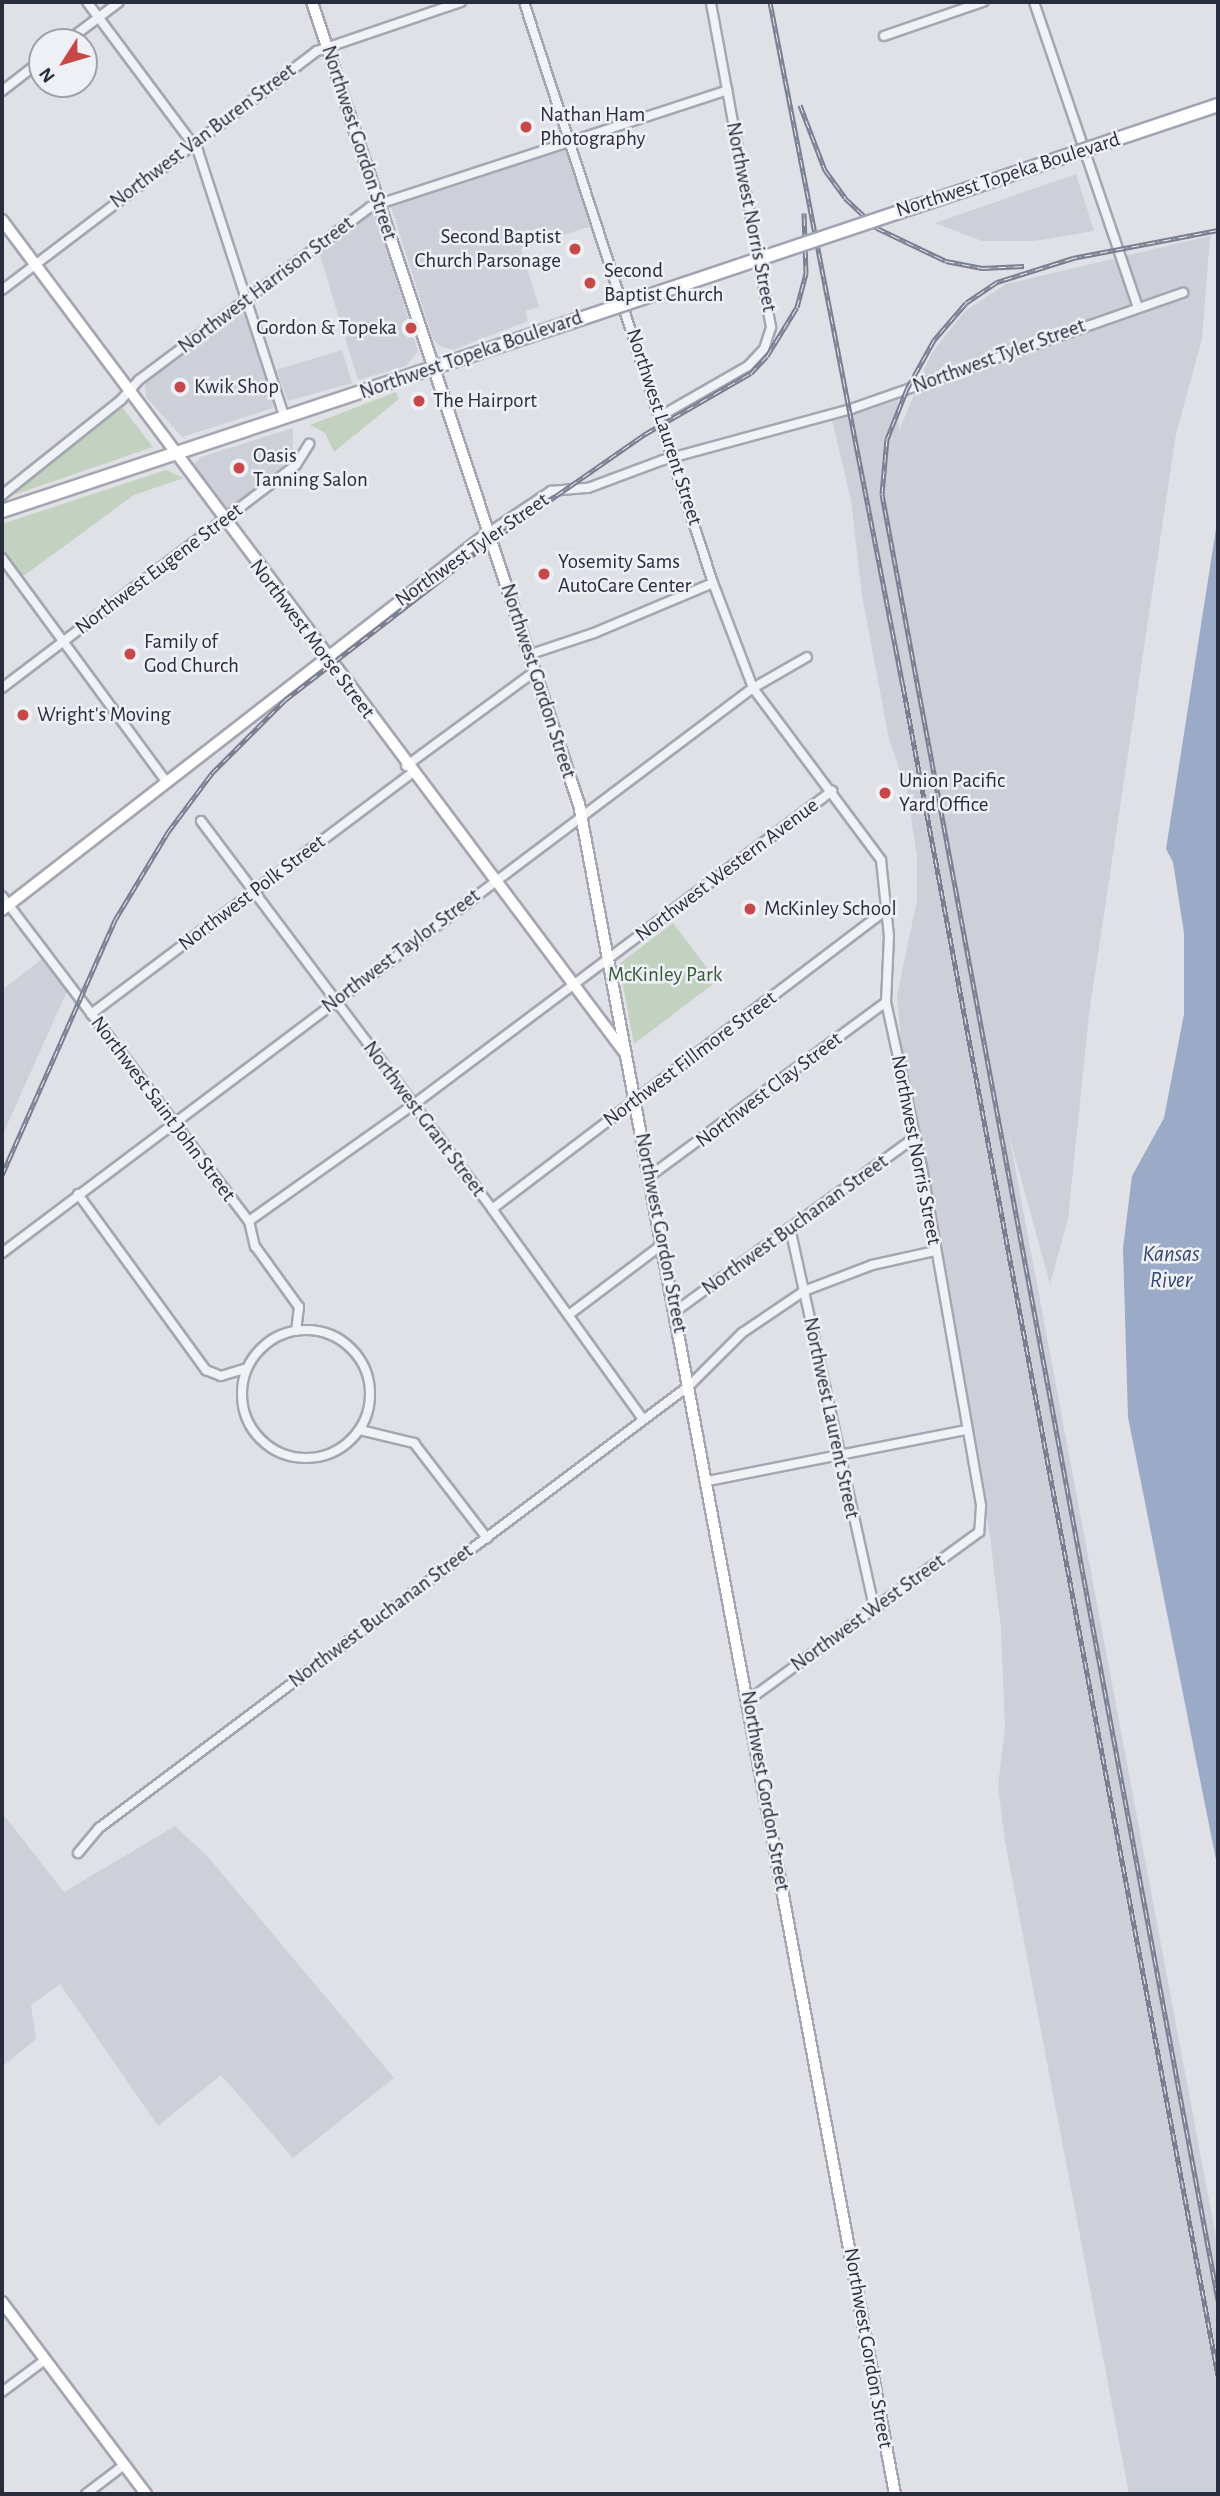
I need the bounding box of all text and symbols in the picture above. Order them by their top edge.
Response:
north arrow [28,28,98,98]
street label: Northwest Gordon Street [316,42,402,244]
street label: Northwest Van Buren Street [105,58,301,214]
text: N [36,64,59,86]
place label: Nathan Ham Photography [540,102,646,152]
marker: Nathan Ham Photography [518,119,534,135]
street label: Northwest Norris Street [720,120,782,314]
street label: Northwest Topeka Boulevard [893,127,1123,223]
street label: Northwest Harrison Street [173,211,359,359]
place label: Second Baptist Church Parsonage [414,224,561,274]
marker: Second Baptist Church Parsonage [567,241,583,257]
place label: Second Baptist Church [604,258,723,308]
marker: Second Baptist Church [582,275,598,291]
street label: Northwest Topeka Boulevard [356,305,586,405]
street label: Northwest Tyler Street [909,313,1089,399]
place label: Gordon & Topeka [256,315,397,341]
marker: Gordon & Topeka [403,320,419,336]
street label: Northwest Laurent Street [620,325,708,529]
place label: Kwik Shop [194,374,279,400]
marker: Kwik Shop [172,379,188,395]
place label: The Hairport [433,388,537,414]
marker: The Hairport [411,393,427,409]
place label: Oasis Tanning Salon [253,443,368,493]
marker: Oasis Tanning Salon [231,460,247,476]
street label: Northwest Tyler Street [390,488,554,612]
street label: Northwest Eugene Street [70,498,248,640]
place label: Yosemity Sams AutoCare Center [558,549,691,599]
street label: Northwest Morse Street [244,554,380,724]
marker: Yosemity Sams AutoCare Center [536,566,552,582]
street label: Northwest Gordon Street [495,580,581,782]
place label: Family of God Church [144,629,239,679]
marker: Family of God Church [122,646,138,662]
place label: Wright's Moving [37,702,171,728]
marker: Wright's Moving [15,707,31,723]
place label: Union Pacific Yard Office [899,768,1005,818]
marker: Union Pacific Yard Office [877,785,893,801]
street label: Northwest Western Avenue [630,793,824,947]
street label: Northwest Polk Street [174,830,330,956]
street label: Northwest Taylor Street [317,883,485,1019]
place label: McKinley School [764,896,897,922]
marker: McKinley School [742,901,758,917]
park label: McKinley Park [608,962,722,988]
street label: Northwest Fillmore Street [598,986,782,1132]
street label: Northwest Saint John Street [85,1011,241,1207]
street label: Northwest Clay Street [691,1027,847,1153]
street label: Northwest Grant Street [357,1036,491,1202]
street label: Northwest Norris Street [885,1053,947,1247]
street label: Northwest Gordon Street [629,1131,693,1335]
street label: Northwest Buchanan Street [697,1149,893,1301]
water label: Kansas River [1143,1241,1199,1295]
street label: Northwest Laurent Street [797,1315,865,1521]
street label: Northwest Buchanan Street [284,1539,478,1693]
street label: Northwest West Street [786,1549,950,1677]
street label: Northwest Gordon Street [735,1689,795,1893]
street label: Northwest Gordon Street [838,2246,898,2450]

